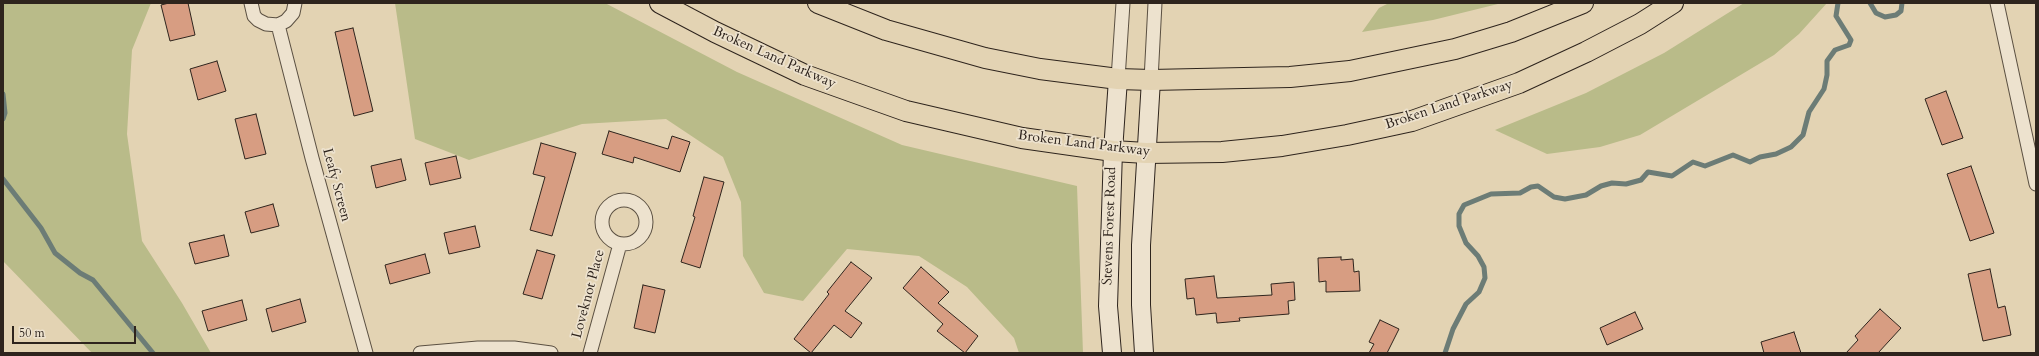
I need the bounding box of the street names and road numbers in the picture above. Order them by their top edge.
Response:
street label: Broken Land Parkway [710,23,838,93]
street label: Broken Land Parkway [1383,76,1515,134]
street label: Broken Land Parkway [1017,128,1151,160]
street label: Leafy Screen [318,146,354,224]
street label: Stevens Forest Road [1100,167,1120,285]
street label: Loveknot Place [569,248,609,340]

